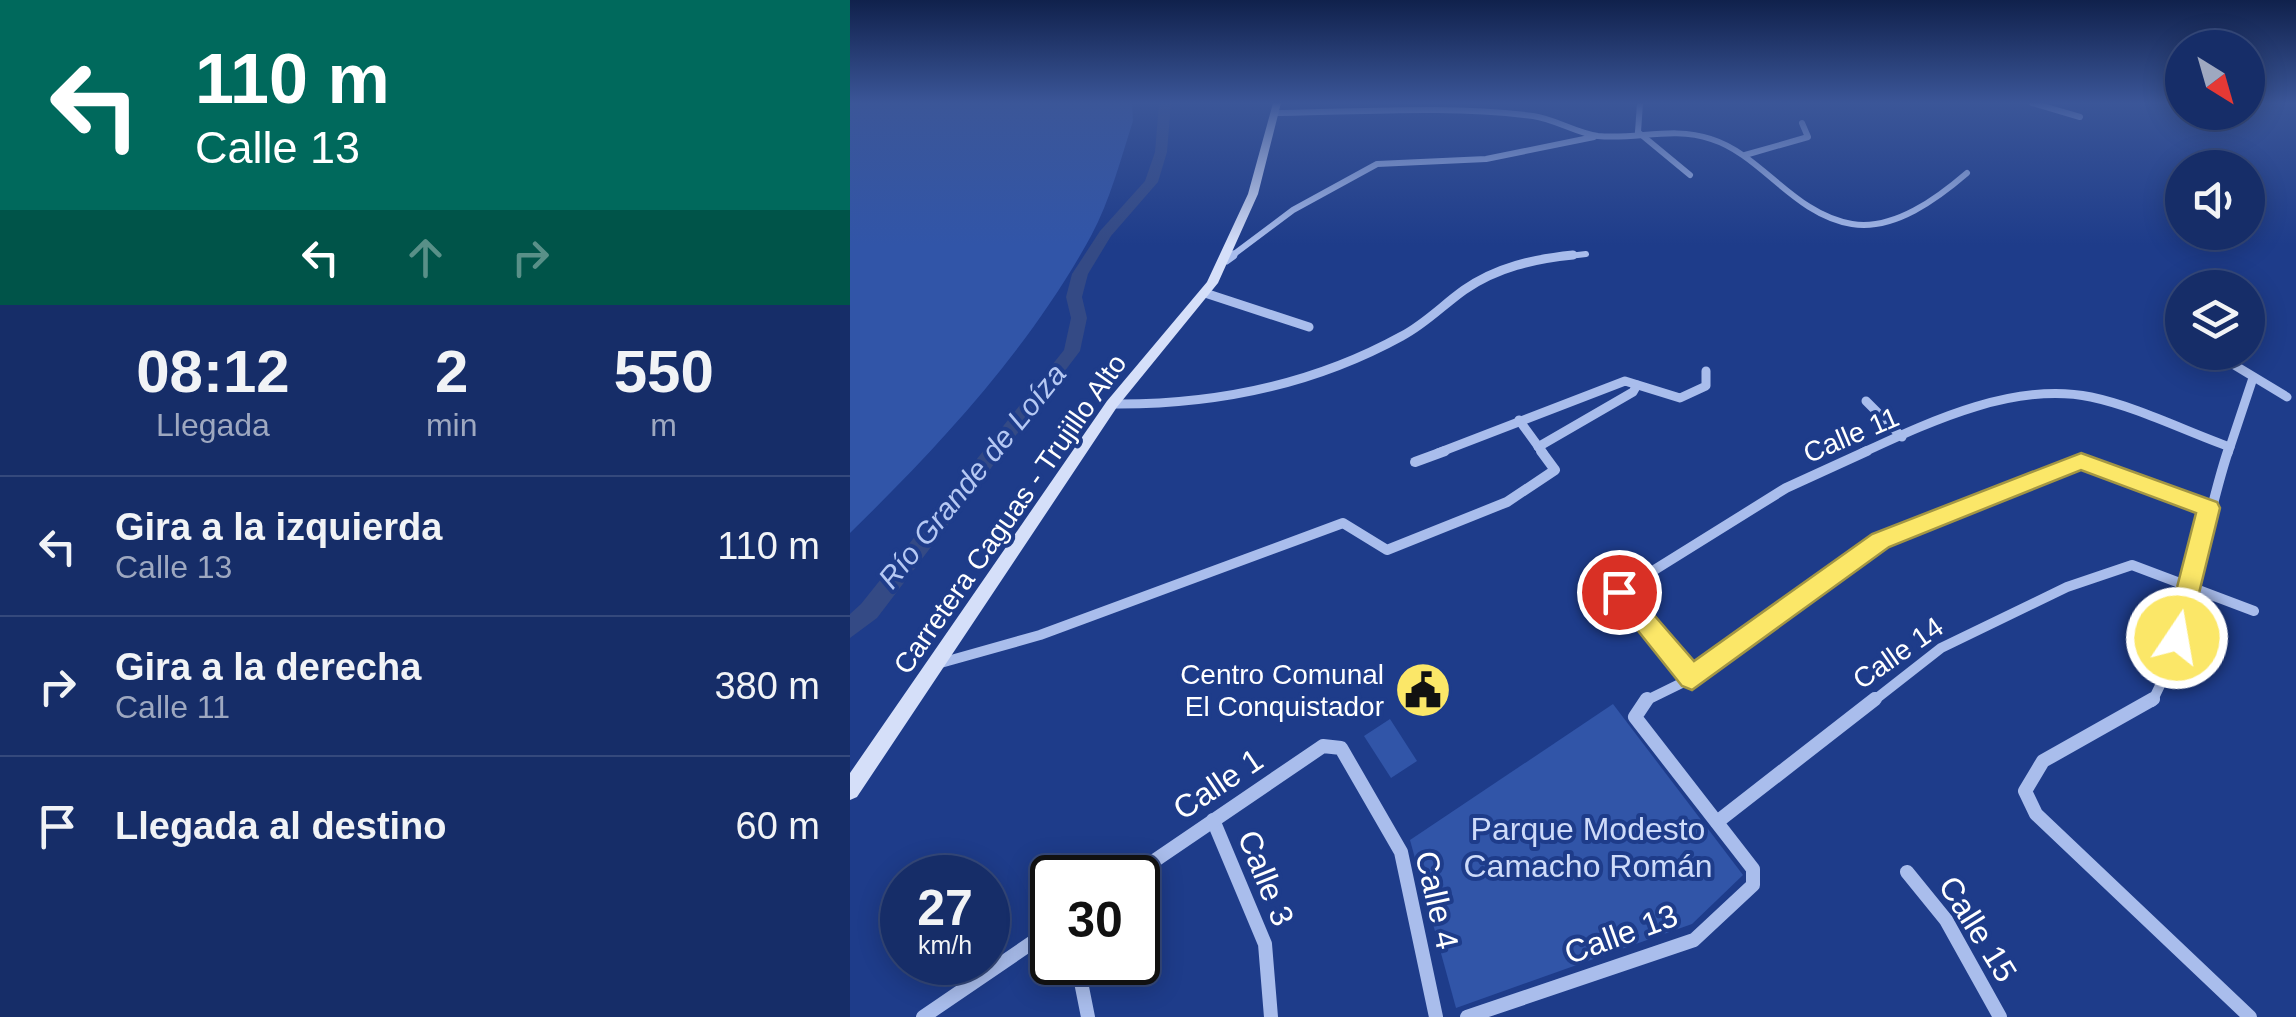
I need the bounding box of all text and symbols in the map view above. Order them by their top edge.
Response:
north arrow [2165,30,2265,130]
map controls [2165,30,2265,370]
icon: left [30,40,160,170]
text: 110 m [195,40,390,118]
text: Calle 13 [195,122,360,173]
button: sound [2165,150,2265,250]
icon: left [293,230,348,285]
icon: ahead [398,230,453,285]
icon: right [503,230,558,285]
button: layers [2165,270,2265,370]
text: 08:12 [136,338,290,405]
text: 2 [435,338,468,405]
text: 550 [614,338,714,405]
street label: Carretera Caguas - Trujillo Alto [888,348,1132,680]
water label: Río Grande de Loíza [872,357,1072,595]
street label: Calle 11 [1799,401,1903,469]
text: Llegada [156,407,270,443]
text: min [426,407,477,443]
text: m [650,407,677,443]
text: Gira a la izquierda [115,506,442,548]
icon: left [30,519,85,574]
text: 110 m [717,525,820,567]
text: Calle 13 [115,549,232,585]
pin [1577,550,1662,635]
icon: arrive [1592,565,1647,620]
position arrow [2125,586,2229,690]
street label: Calle 14 [1847,611,1949,695]
text: Gira a la derecha [115,646,421,688]
icon: right [30,659,85,714]
place label: Centro Comunal El Conquistador [1180,659,1384,722]
public building icon: Centro Comunal El Conquistador [1393,660,1453,720]
text: 380 m [714,665,820,707]
text: Calle 11 [115,689,230,725]
street label: Calle 1 [1167,741,1269,827]
icon: arrive [30,799,85,854]
text: Llegada al destino [115,805,447,847]
text: 60 m [736,805,820,847]
park label: Parque Modesto Camacho Román [1464,811,1713,884]
street label: Calle 3 [1231,825,1301,931]
street label: Calle 4 [1408,847,1466,953]
speed limit sign: 30 [1030,855,1160,985]
street label: Calle 15 [1932,870,2024,988]
text: 27 [917,880,973,936]
street label: Calle 13 [1560,897,1682,971]
text: km/h [918,931,972,959]

